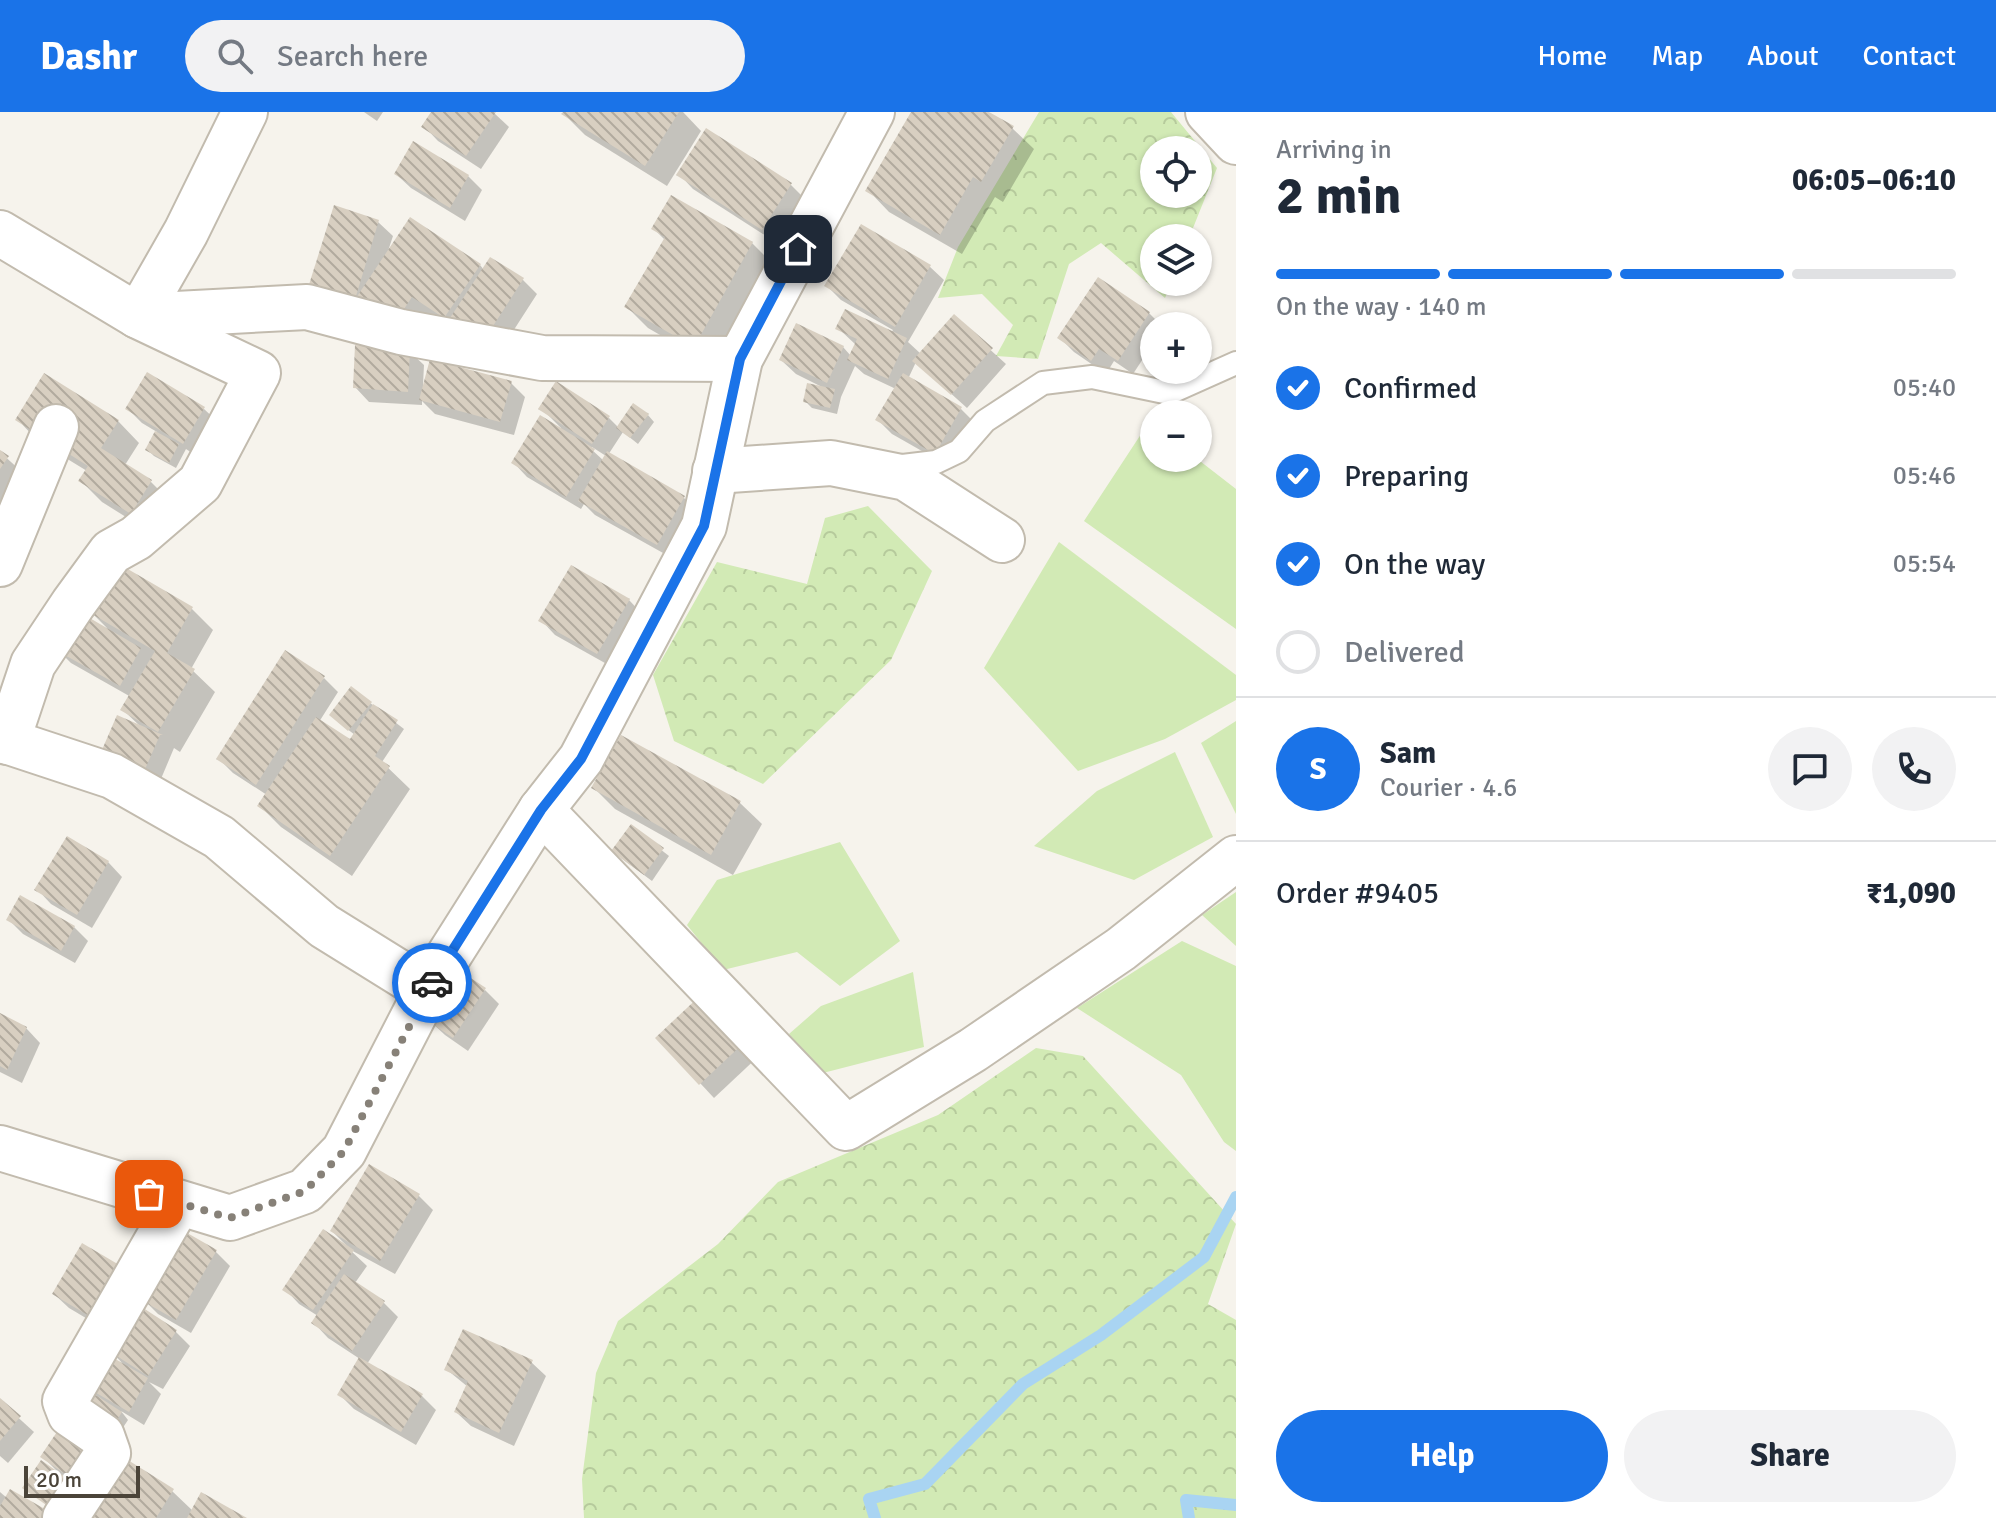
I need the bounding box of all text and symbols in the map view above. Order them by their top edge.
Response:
search box [185,20,745,92]
text: Dashr [40,33,137,80]
icon: search [213,34,257,78]
text: Search here [277,38,428,75]
text: Home [1538,39,1607,73]
text: Map [1651,39,1703,73]
text: About [1747,39,1819,73]
text: Contact [1863,39,1956,73]
text: Arriving in [1276,134,1392,166]
map controls [1140,136,1212,472]
button: locate [1140,136,1212,208]
text: 06:05–06:10 [1792,162,1956,199]
text: 2 min [1276,164,1402,228]
pin [764,215,832,283]
button: layers [1140,224,1212,296]
icon: home [776,227,820,271]
text: On the way · 140 m [1276,291,1486,323]
button: + [1140,312,1212,384]
icon: check [1276,366,1320,410]
text: Confirmed [1344,370,1477,407]
text: 05:40 [1893,372,1956,404]
button: − [1140,400,1212,472]
icon: check [1276,454,1320,498]
text: Preparing [1344,458,1469,495]
text: 05:46 [1893,460,1956,492]
icon: check [1276,542,1320,586]
text: On the way [1344,546,1485,583]
text: 05:54 [1893,548,1956,580]
text: Delivered [1344,634,1465,671]
button: chat [1768,727,1852,811]
button: phone [1872,727,1956,811]
text: Sam [1380,735,1436,772]
text: S [1310,751,1326,788]
text: Courier · 4.6 [1380,772,1517,804]
text: Order #9405 [1276,875,1439,912]
text: ₹1,090 [1866,875,1956,912]
courier [392,943,472,1023]
icon: car [410,961,454,1005]
pin [115,1160,183,1228]
icon: bag [127,1172,171,1216]
button: Help [1276,1410,1608,1502]
button: Share [1624,1410,1956,1502]
scale bar [24,1462,140,1498]
text: 20 m [36,1466,82,1493]

